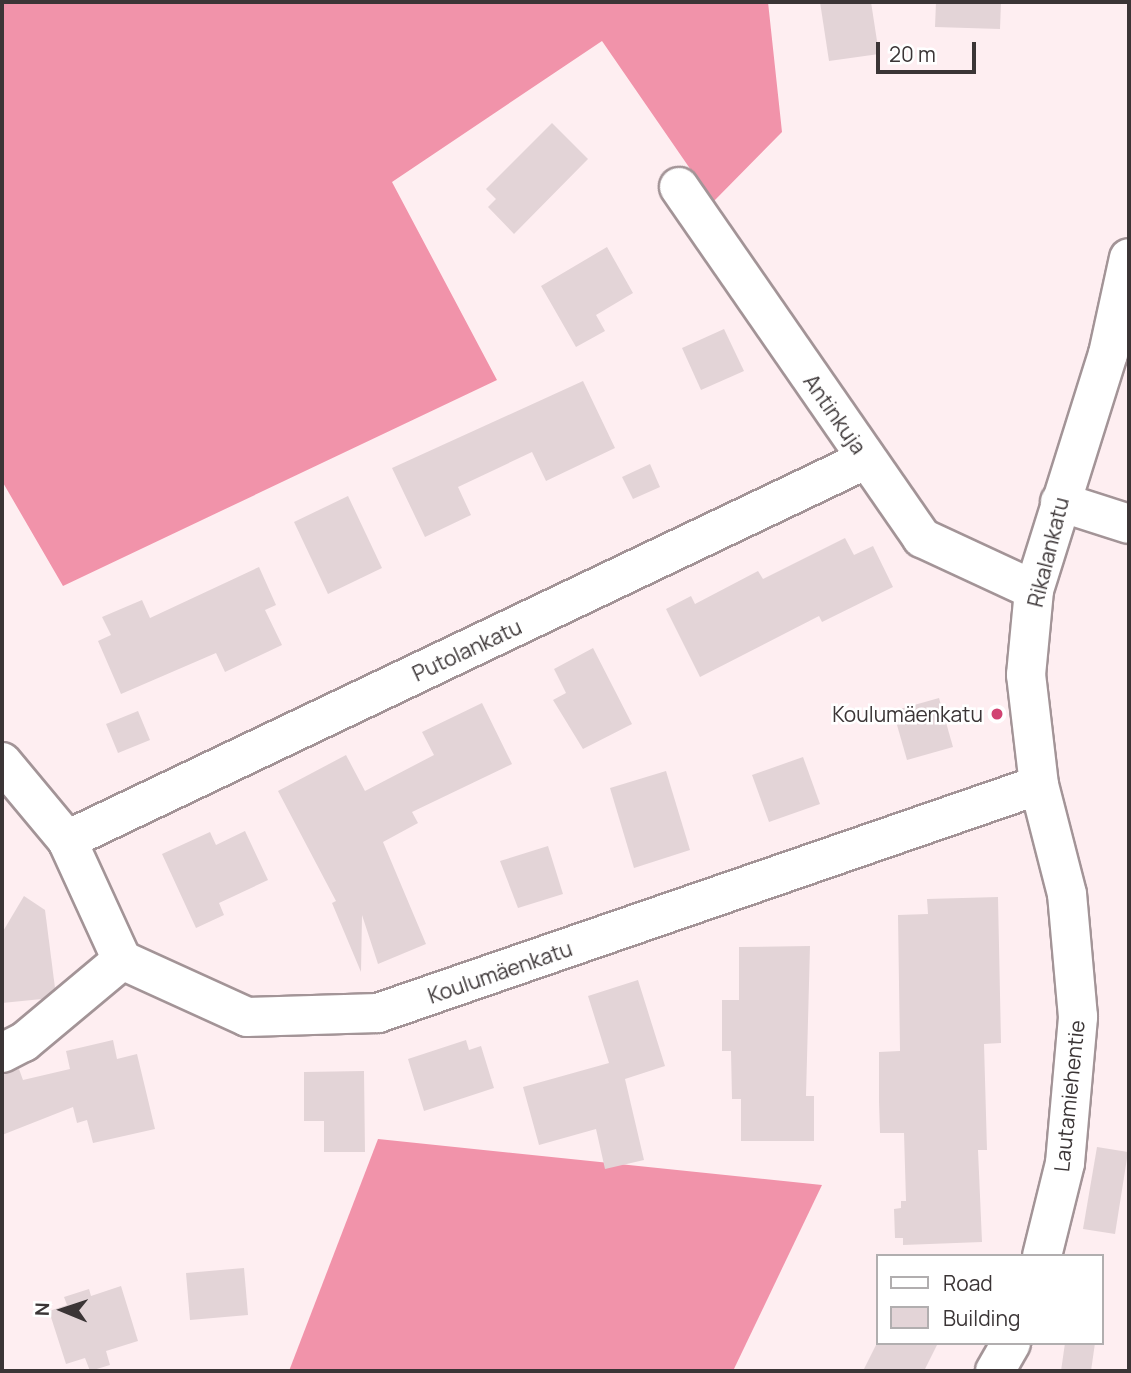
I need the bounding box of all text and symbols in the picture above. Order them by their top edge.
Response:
scale bar [879,28,979,72]
text: 20 m [889,40,936,68]
street label: Antinkuja [798,369,872,459]
street label: Rikalankatu [1022,495,1074,609]
street label: Putolankatu [408,614,526,686]
place label: Koulumäenkatu [832,701,983,727]
marker: Koulumäenkatu [989,706,1005,722]
street label: Koulumäenkatu [425,936,575,1008]
street label: Lautamiehentie [1049,1019,1089,1173]
legend [876,1254,1103,1345]
text: Road [943,1269,993,1297]
north arrow [28,1275,98,1345]
text: N [29,1302,55,1317]
text: Building [943,1304,1020,1332]

